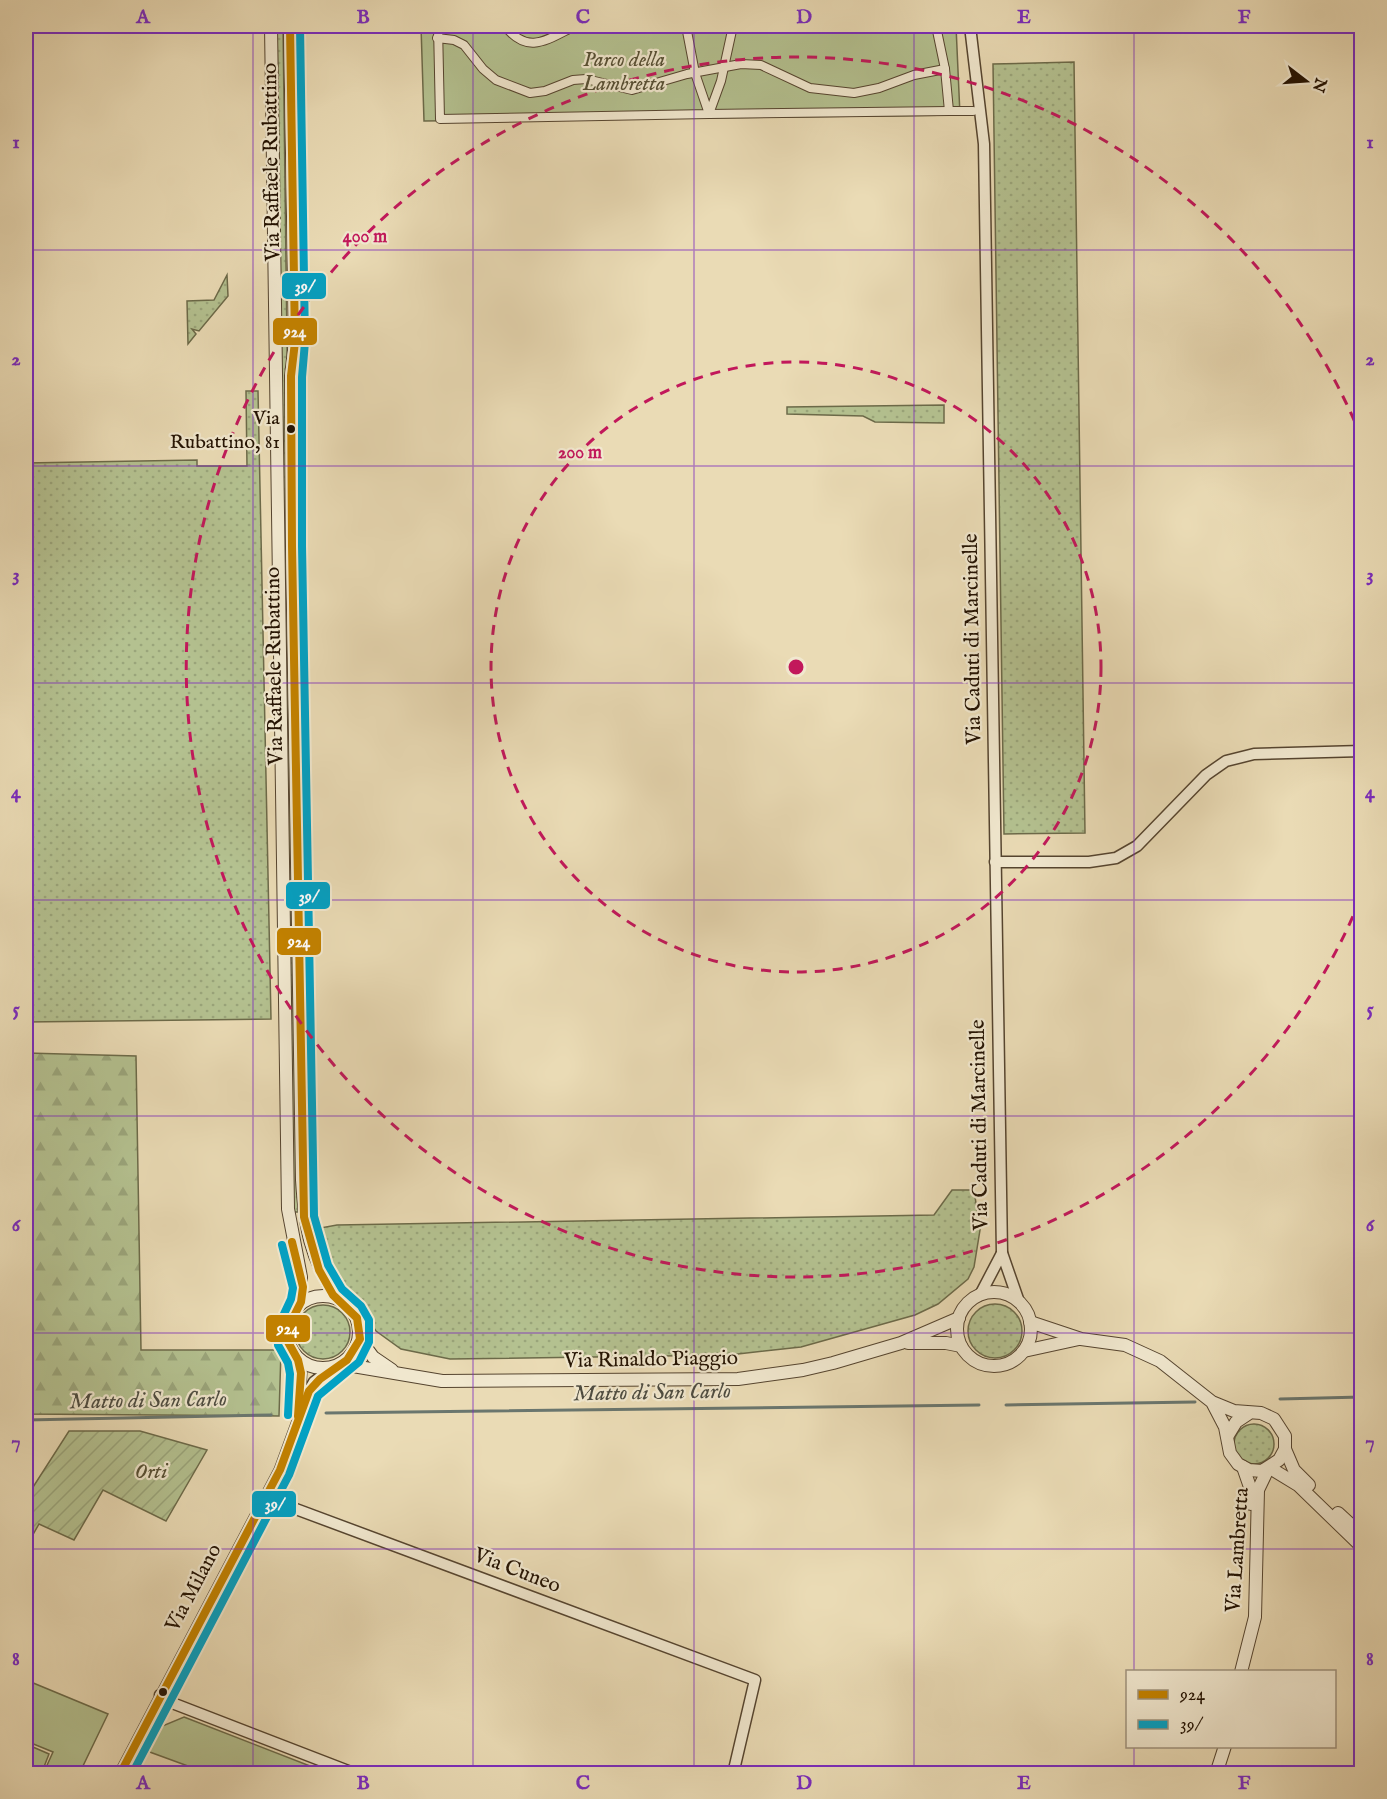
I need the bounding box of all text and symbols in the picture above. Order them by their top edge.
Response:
text: A [135,5,151,30]
text: B [356,5,370,30]
text: C [576,5,590,30]
text: D [796,5,812,30]
text: E [1017,5,1031,30]
text: F [1238,5,1251,30]
park label: Parco della Lambretta [582,47,665,98]
north arrow [1276,51,1336,111]
street label: Via Raffaele Rubattino [257,62,287,263]
text: N [1307,74,1330,94]
text: 1 [12,130,20,155]
text: 1 [1366,130,1374,155]
text: 400 m [343,226,387,249]
line badge: 39/ [281,272,327,300]
text: 39/ [295,278,317,298]
line badge: 924 [272,317,318,346]
text: 924 [283,323,307,343]
text: 2 [11,347,21,372]
text: 2 [1365,347,1375,372]
place label: Via Rubattino, 81 [170,406,280,455]
marker: Via Rubattino, 81 [285,423,297,435]
text: 200 m [558,442,602,465]
street label: Via Caduti di Marcinelle [958,533,988,746]
text: 3 [12,563,20,588]
text: 3 [1366,563,1374,588]
street label: Via Raffaele Rubattino [260,566,290,767]
centre of rings [786,657,806,677]
text: 4 [11,780,22,805]
text: 4 [1365,780,1376,805]
line badge: 39/ [285,881,331,910]
text: 39/ [299,888,321,908]
line badge: 924 [276,927,322,956]
text: 924 [287,933,311,953]
text: 5 [12,997,20,1022]
text: 5 [1366,997,1374,1022]
street label: Via Caduti di Marcinelle [965,1019,995,1232]
text: 6 [12,1213,22,1238]
text: 6 [1366,1213,1376,1238]
line badge: 924 [265,1314,311,1343]
text: 924 [276,1320,300,1340]
street label: Via Rinaldo Piaggio [563,1345,738,1375]
water label: Matto di San Carlo [573,1378,731,1408]
water label: Matto di San Carlo [69,1386,227,1416]
text: 7 [11,1430,21,1455]
text: 7 [1365,1430,1375,1455]
park label: Orti [135,1459,169,1486]
street label: Via Lambretta [1220,1486,1256,1614]
line badge: 39/ [251,1490,297,1518]
text: 39/ [265,1496,287,1516]
street label: Via Milano [159,1539,228,1637]
street label: Via Cuneo [469,1542,564,1600]
text: 8 [12,1647,20,1672]
text: 8 [1366,1647,1374,1672]
legend [1126,1670,1336,1748]
text: 924 [1179,1684,1205,1707]
unlabelled marker [157,1686,169,1698]
text: 39/ [1180,1714,1203,1737]
text: A [135,1771,151,1796]
text: B [356,1771,370,1796]
text: C [576,1771,590,1796]
text: D [796,1771,812,1796]
text: E [1017,1771,1031,1796]
text: F [1238,1771,1251,1796]

